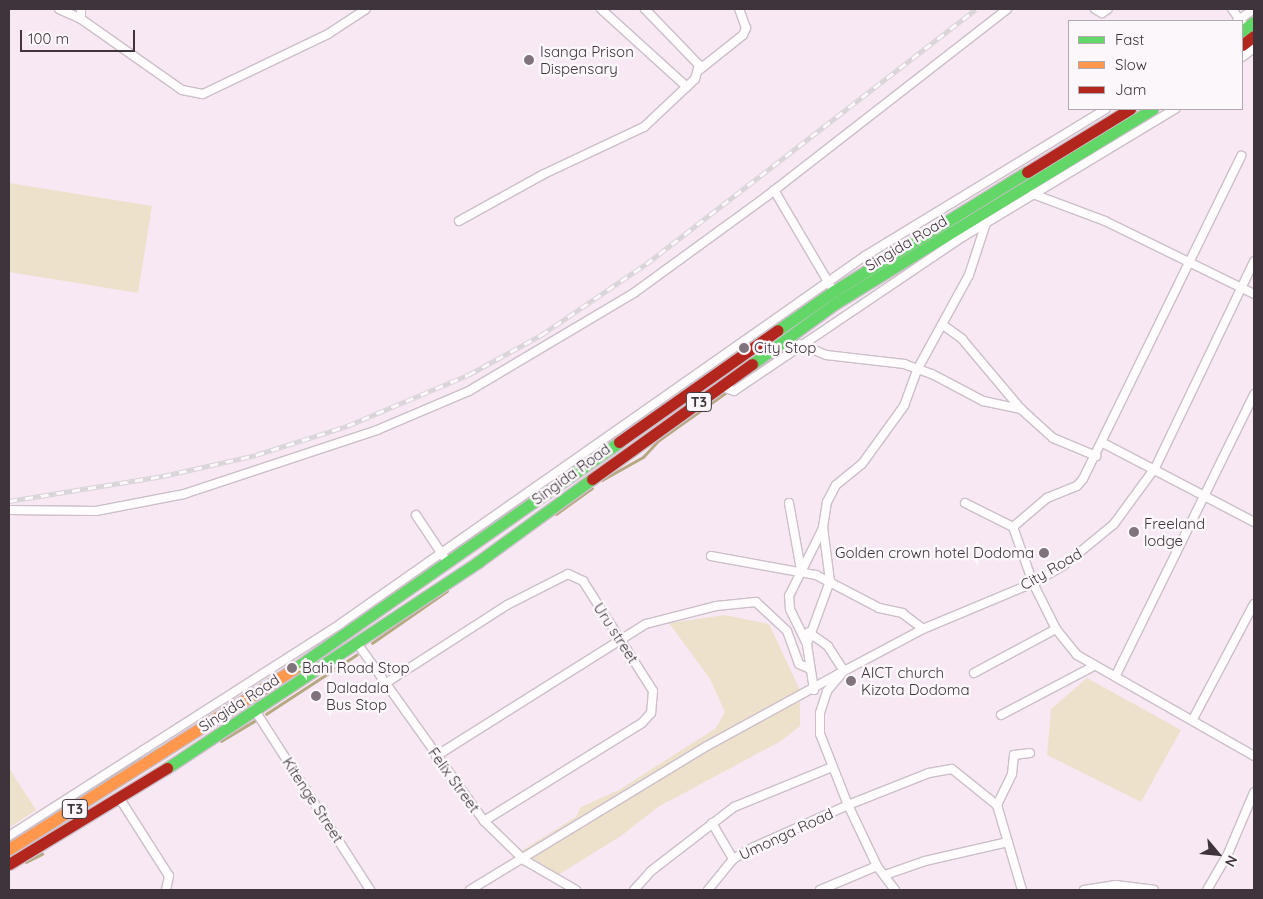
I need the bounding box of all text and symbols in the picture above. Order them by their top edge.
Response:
scale bar [22,20,138,52]
legend [1068,20,1243,110]
text: 100 m [28,29,69,48]
text: Fast [1115,30,1144,49]
place label: Isanga Prison Dispensary [540,42,634,77]
marker: Isanga Prison Dispensary [522,53,536,67]
text: Slow [1115,55,1147,74]
text: Jam [1115,80,1146,99]
street label: Singida Road [862,211,950,275]
place label: City Stop [754,339,816,357]
marker: City Stop [738,342,750,354]
road number: T3 [685,391,713,414]
street label: Singida Road [528,440,614,508]
place label: Freeland lodge [1144,514,1205,549]
marker: Freeland lodge [1128,526,1140,538]
place label: Golden crown hotel Dodoma [835,544,1034,562]
street label: City Road [1017,544,1085,594]
marker: Golden crown hotel Dodoma [1038,547,1050,559]
street label: Uru street [590,599,642,667]
place label: Bahi Road Stop [302,659,410,677]
marker: Bahi Road Stop [286,662,298,674]
place label: AICT church Kizota Dodoma [861,663,970,698]
street label: Singida Road [195,670,283,736]
marker: AICT church Kizota Dodoma [845,675,857,687]
place label: Daladala Bus Stop [326,678,389,713]
marker: Daladala Bus Stop [310,690,322,702]
street label: Felix Street [424,744,484,816]
street label: Kitenge Street [279,754,347,846]
road number: T3 [61,798,89,821]
street label: Umonga Road [736,804,836,864]
north arrow [1193,829,1243,879]
text: N [1221,852,1242,870]

